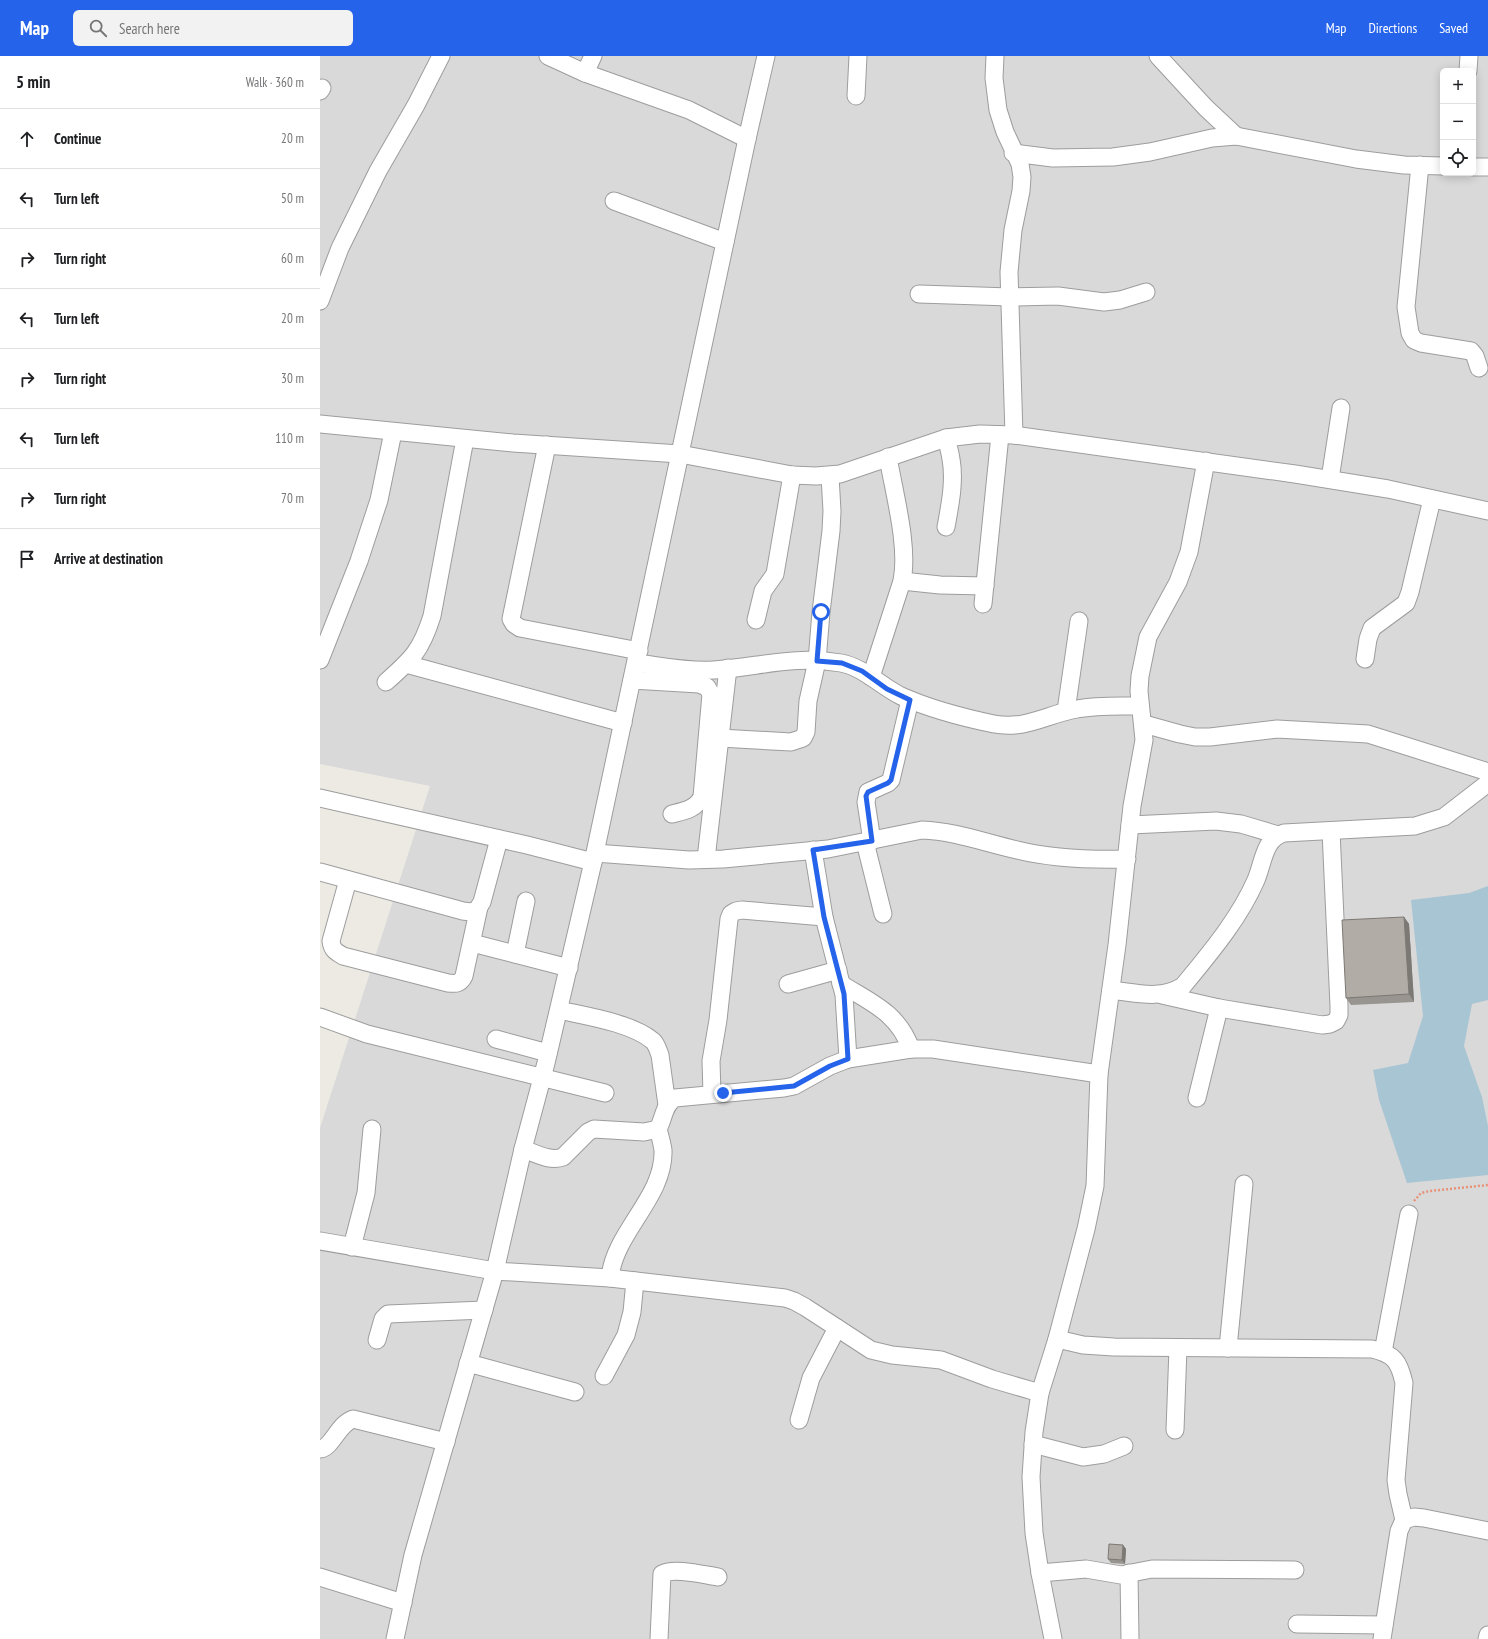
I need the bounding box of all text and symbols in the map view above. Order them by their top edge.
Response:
search box [73,10,353,46]
text: Map [20,16,49,40]
icon: search [87,17,109,39]
text: Search here [119,19,180,38]
text: Map [1326,19,1346,37]
text: Directions [1368,19,1417,37]
text: Saved [1439,19,1468,37]
map controls [1440,68,1476,176]
button: + [1440,68,1476,104]
text: 5 min [16,71,50,93]
text: Walk · 360 m [246,74,304,91]
button: − [1440,104,1476,140]
icon: ahead [16,128,38,150]
text: Continue [54,129,101,148]
text: 20 m [281,130,304,147]
button: locate [1440,140,1476,176]
icon: left [16,188,38,210]
text: Turn left [54,189,99,208]
text: 50 m [281,190,304,207]
icon: right [16,248,38,270]
text: Turn right [54,249,106,268]
text: 60 m [281,250,304,267]
icon: left [16,308,38,330]
text: Turn left [54,309,99,328]
text: 20 m [281,310,304,327]
icon: right [16,368,38,390]
text: Turn right [54,369,106,388]
text: 30 m [281,370,304,387]
icon: left [16,428,38,450]
text: Turn left [54,429,99,448]
text: 110 m [275,430,304,447]
icon: right [16,488,38,510]
text: Turn right [54,489,106,508]
text: 70 m [281,490,304,507]
icon: arrive [16,548,38,570]
text: Arrive at destination [54,549,163,568]
route start [812,603,830,621]
route end [714,1084,732,1102]

